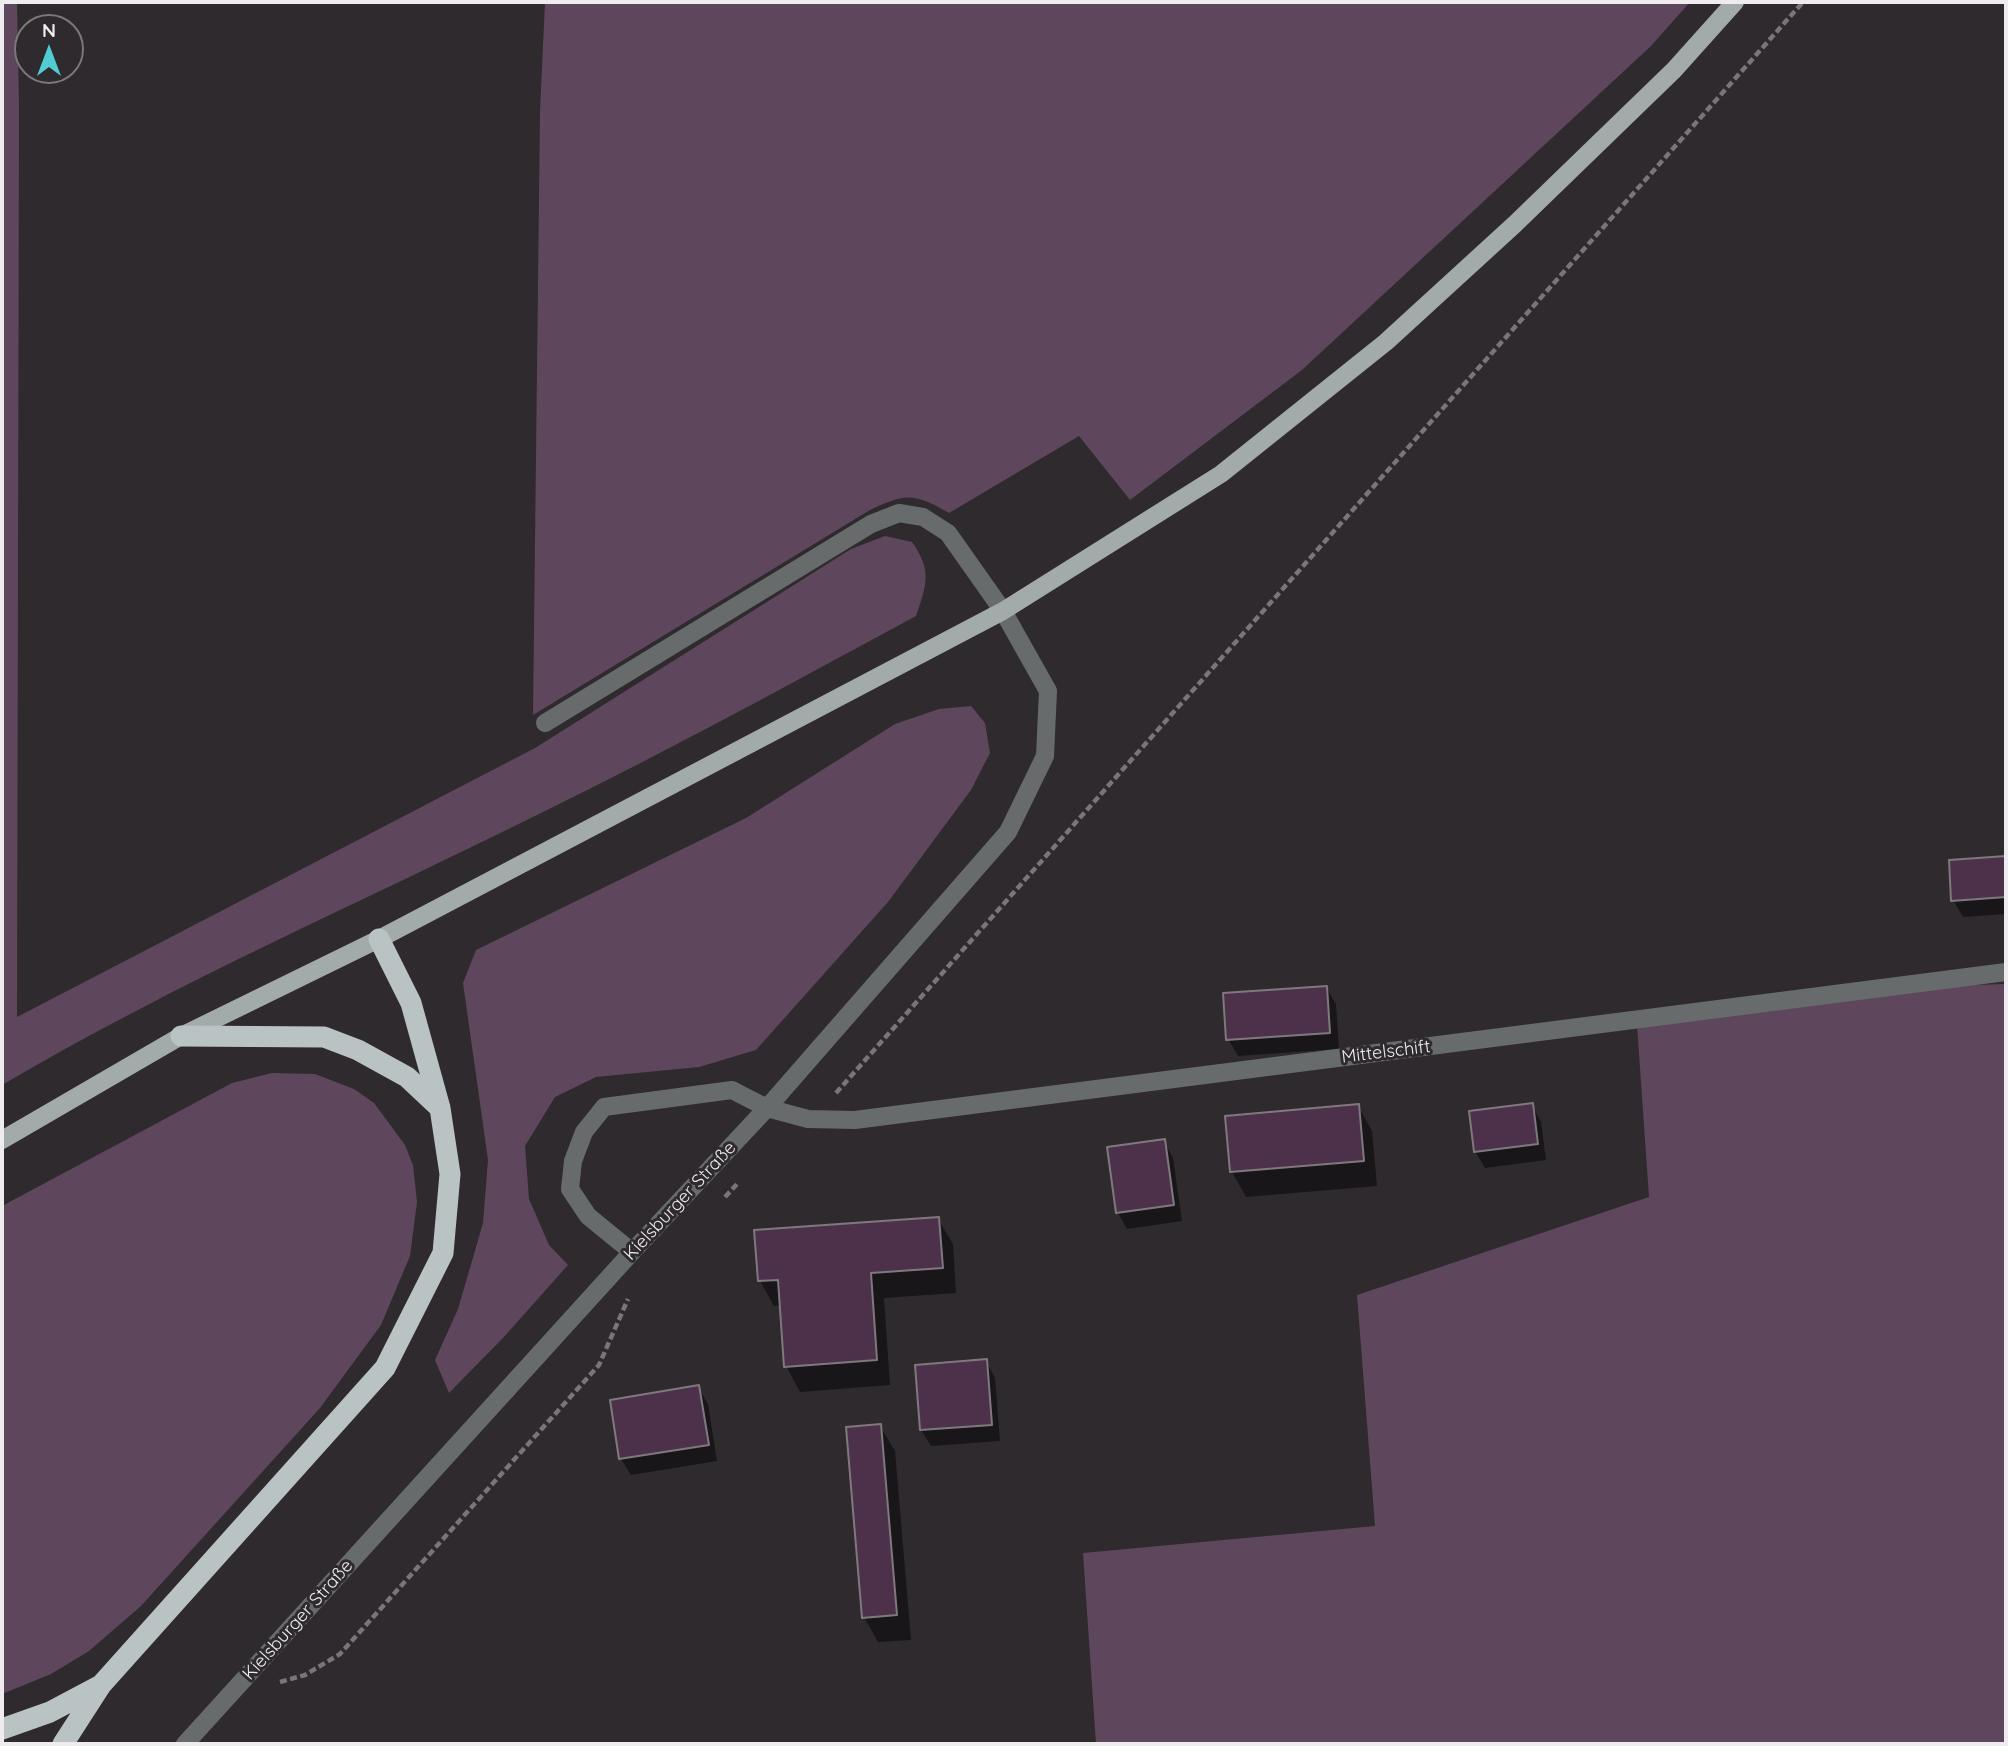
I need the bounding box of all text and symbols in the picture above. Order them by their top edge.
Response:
north arrow [14,14,84,84]
text: N [42,18,56,42]
street label: Mittelschift [1340,1036,1432,1068]
street label: Kielsburger Straße [619,1137,741,1265]
street label: Kielsburger Straße [238,1555,358,1685]

